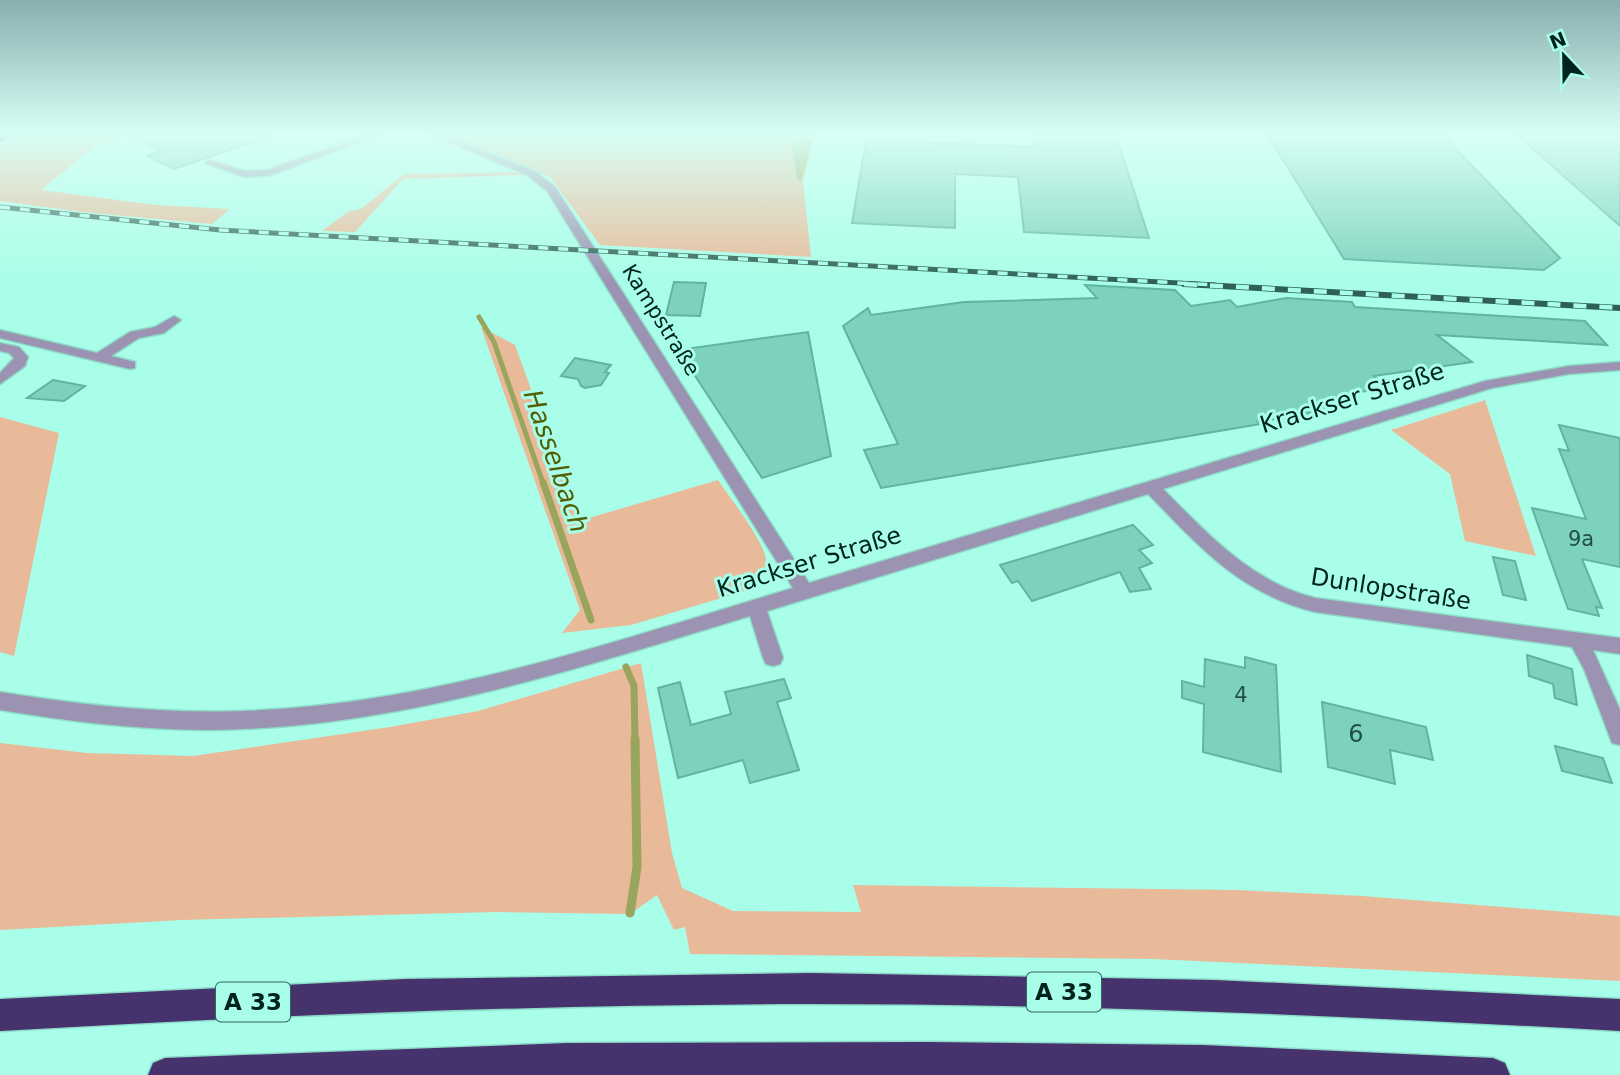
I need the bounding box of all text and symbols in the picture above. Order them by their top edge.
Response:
north arrow [1529,21,1599,91]
text: N [1546,27,1569,53]
street label: Kampstraße [617,260,705,380]
street label: Krackser Straße [1256,357,1448,439]
water label: Hasselbach [518,386,594,536]
street label: Krackser Straße [713,521,905,603]
house number: 9a [1568,527,1594,551]
street label: Dunlopstraße [1309,563,1473,615]
house number: 4 [1234,683,1248,707]
house number: 6 [1348,720,1364,748]
road number: A 33 [1027,973,1101,1012]
road number: A 33 [216,982,290,1021]

